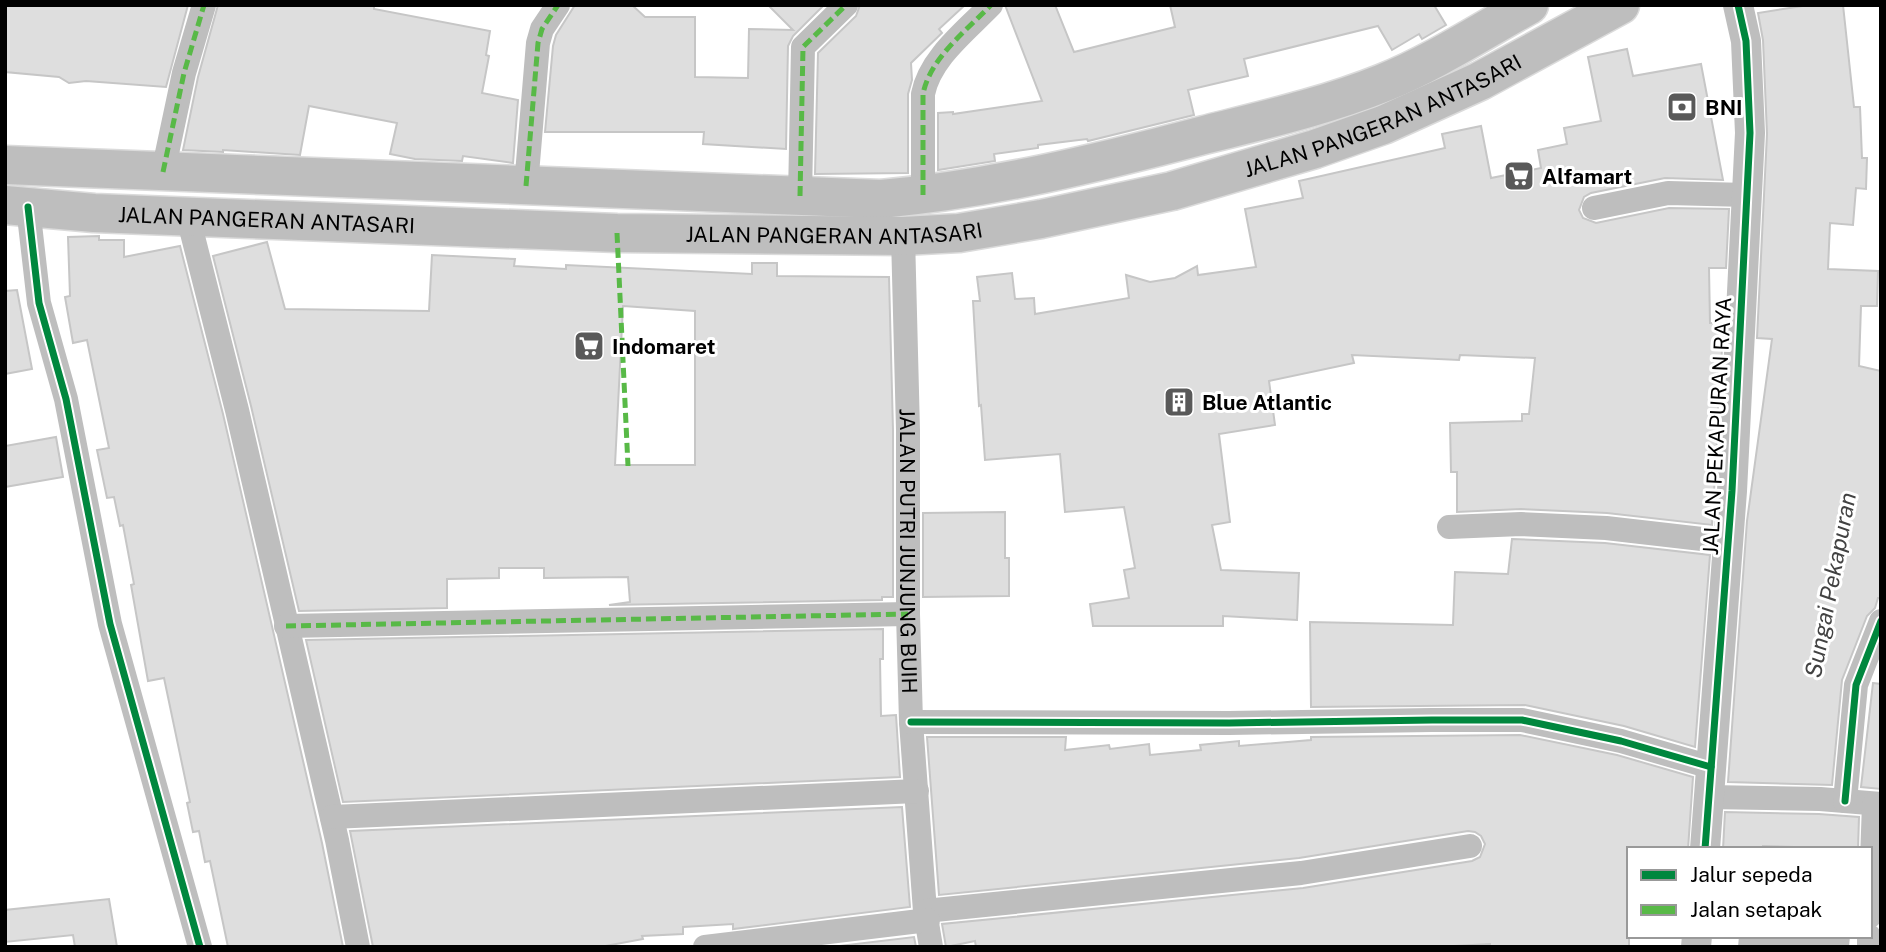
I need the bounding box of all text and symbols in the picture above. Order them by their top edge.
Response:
street label: JALAN PANGERAN ANTASARI [1241,49,1525,182]
bank icon: BNI [1665,90,1699,124]
place label: BNI [1705,95,1743,120]
supermarket icon: Alfamart [1502,159,1536,193]
place label: Alfamart [1542,164,1632,189]
street label: JALAN PANGERAN ANTASARI [118,201,415,238]
street label: JALAN PANGERAN ANTASARI [686,217,984,249]
street label: JALAN PEKAPURAN RAYA [1698,296,1736,556]
supermarket icon: Indomaret [572,329,606,363]
place label: Indomaret [612,334,716,359]
building icon: Blue Atlantic [1162,385,1196,419]
place label: Blue Atlantic [1202,390,1332,415]
street label: JALAN PUTRI JUNJUNG BUIH [895,408,923,694]
water label: Sungai Pekapuran [1799,490,1861,680]
legend [1627,847,1872,938]
text: Jalur sepeda [1690,862,1813,887]
text: Jalan setapak [1690,897,1823,922]

